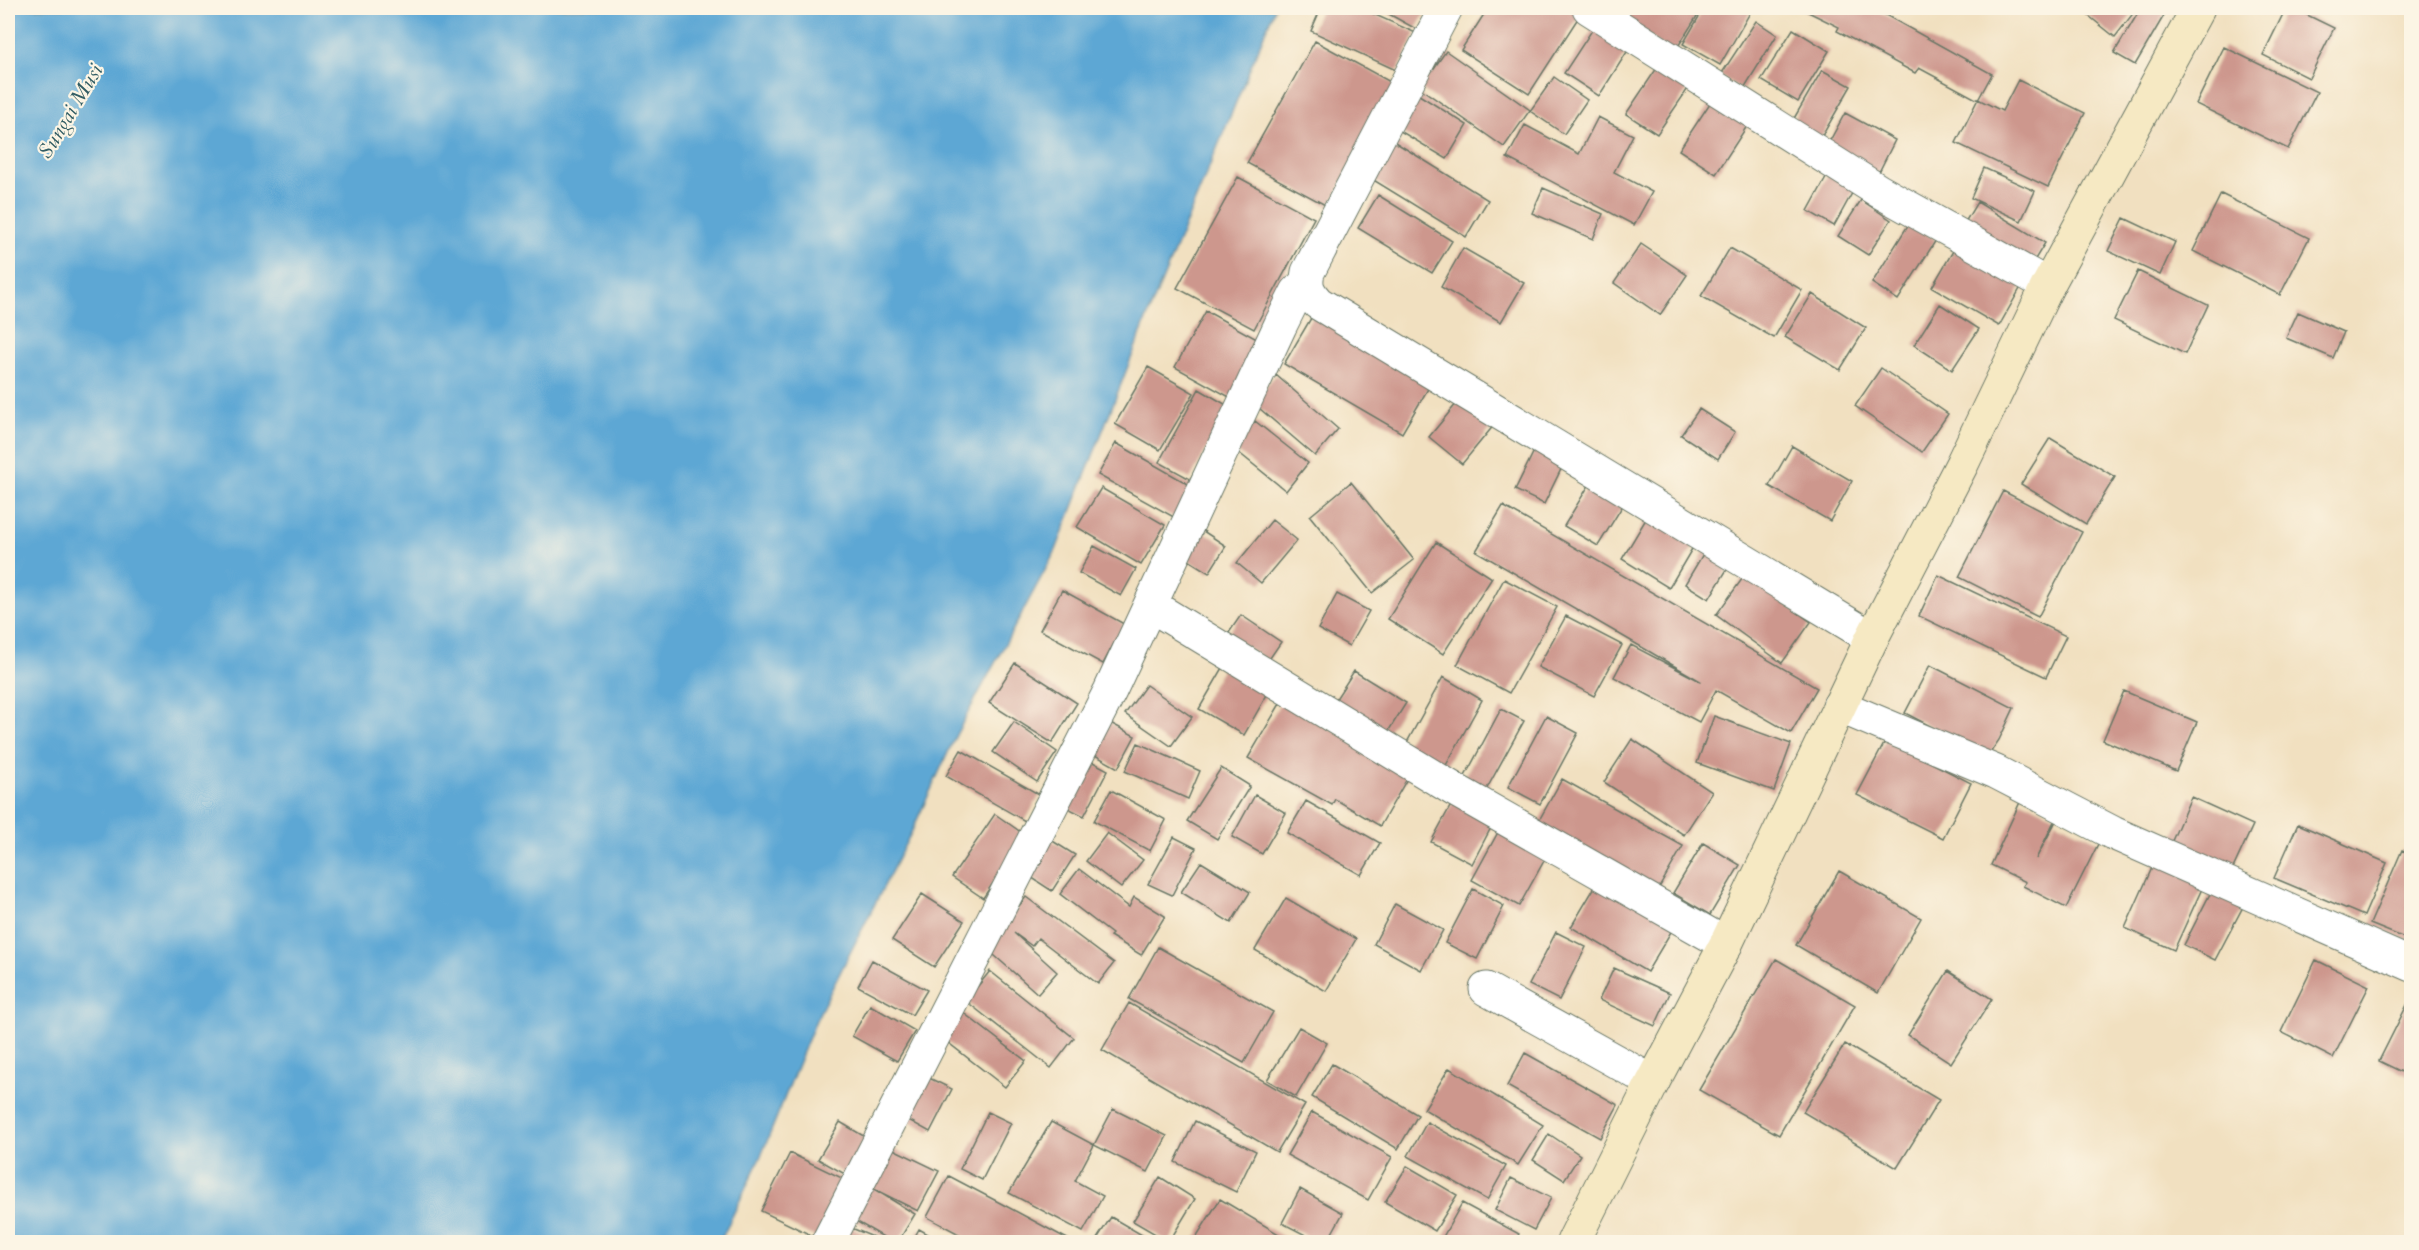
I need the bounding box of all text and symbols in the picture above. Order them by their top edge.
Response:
water label: Sungai Musi [31,58,110,164]

